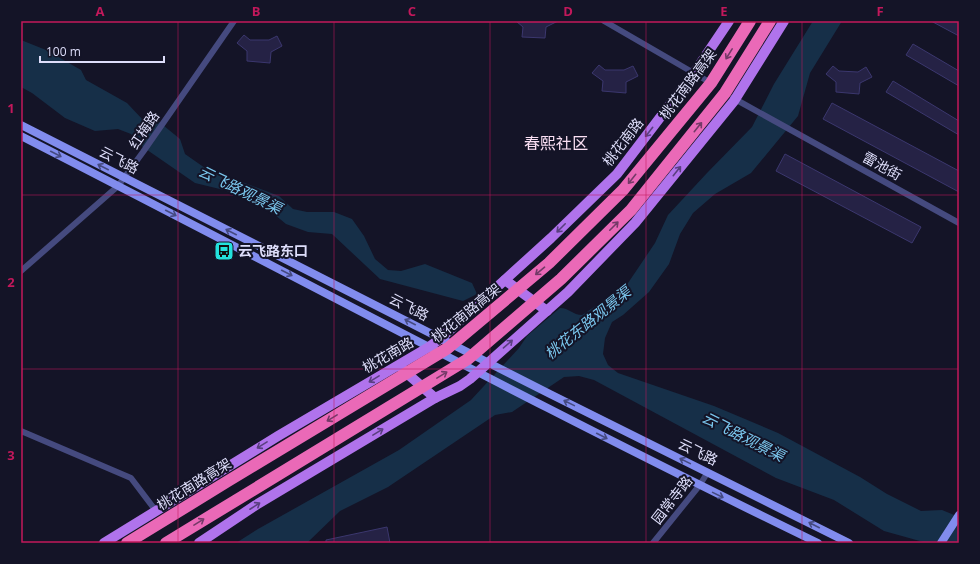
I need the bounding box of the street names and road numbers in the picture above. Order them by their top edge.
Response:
street label: 桃花南路高架 [655,44,720,123]
street label: 红梅路 [124,107,163,152]
street label: 桃花南路 [598,114,647,170]
street label: 云飞路 [96,142,142,178]
street label: 雷池街 [859,147,905,184]
street label: 桃花南路高架 [427,279,504,346]
street label: 云飞路 [386,289,432,325]
street label: 桃花南路 [359,332,417,377]
street label: 云飞路 [675,435,721,469]
street label: 桃花南路高架 [153,453,234,514]
street label: 园常寺路 [647,472,696,528]

